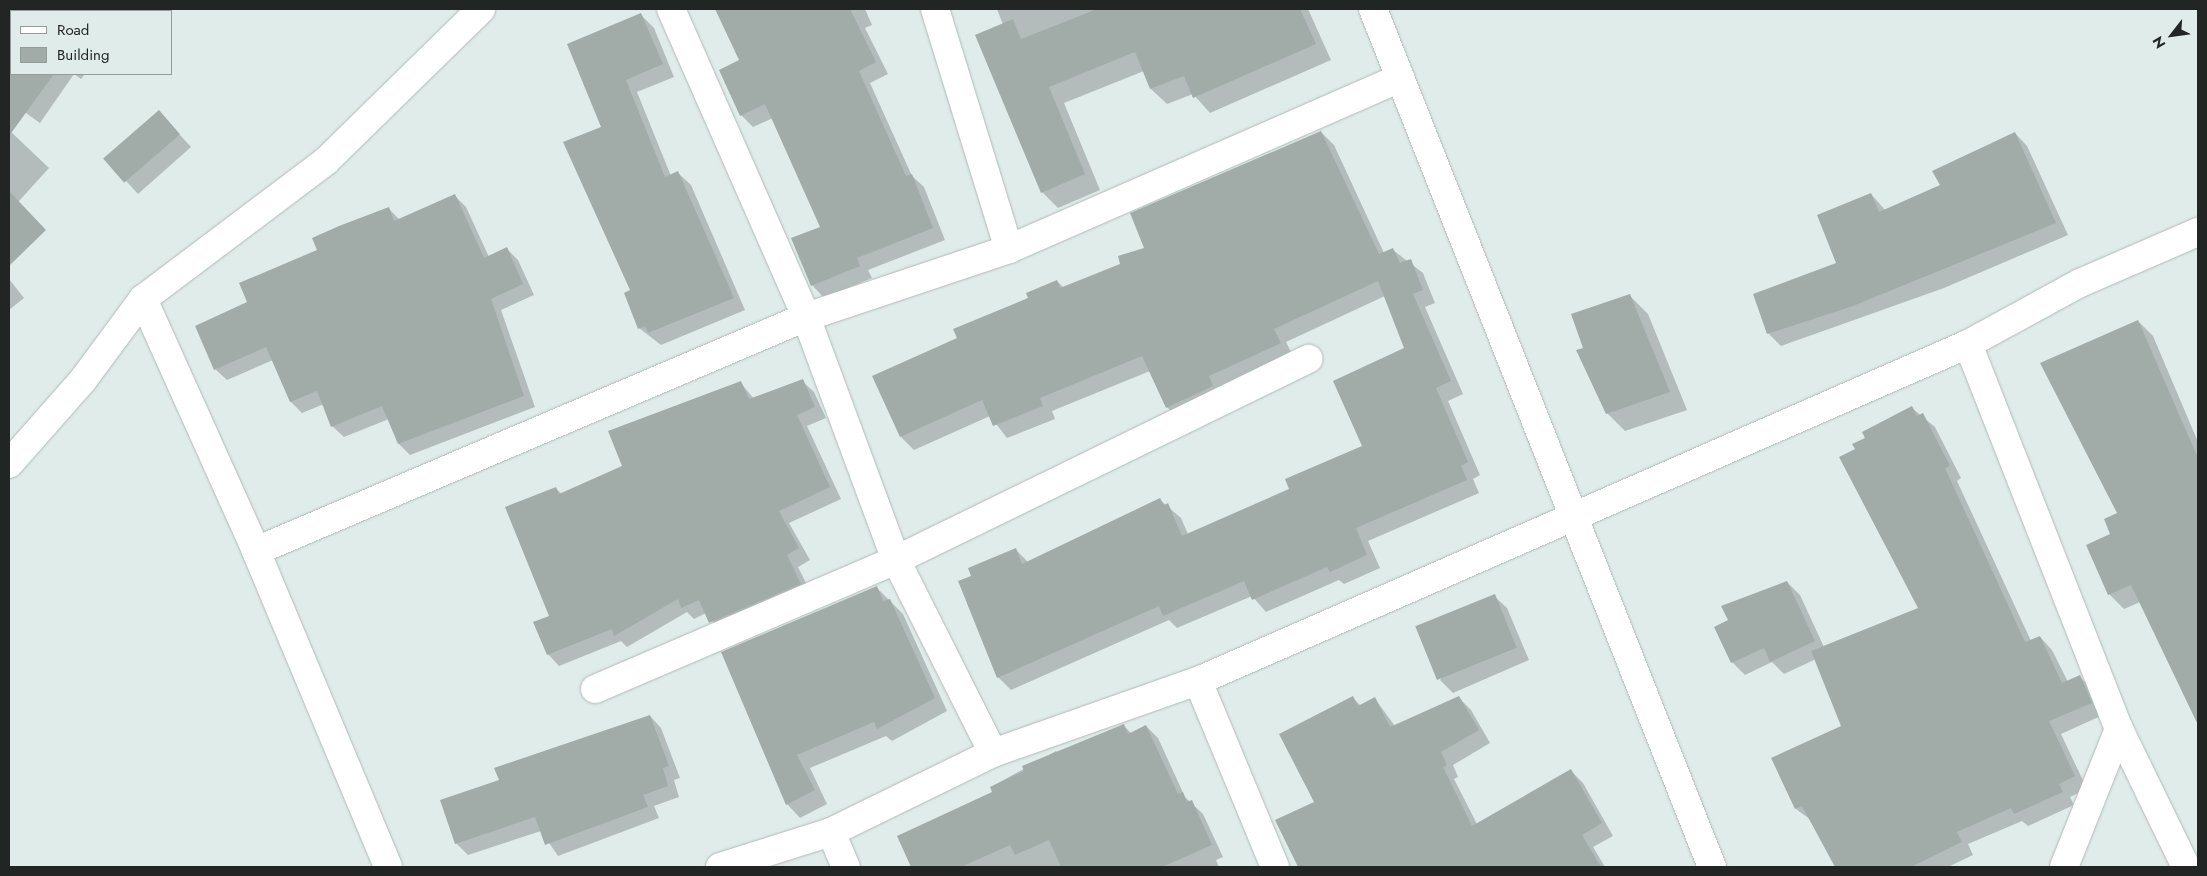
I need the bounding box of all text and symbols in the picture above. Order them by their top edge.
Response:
legend [10,10,172,75]
north arrow [2147,10,2197,60]
text: Road [57,19,89,41]
text: N [2148,33,2170,52]
text: Building [57,44,109,66]

